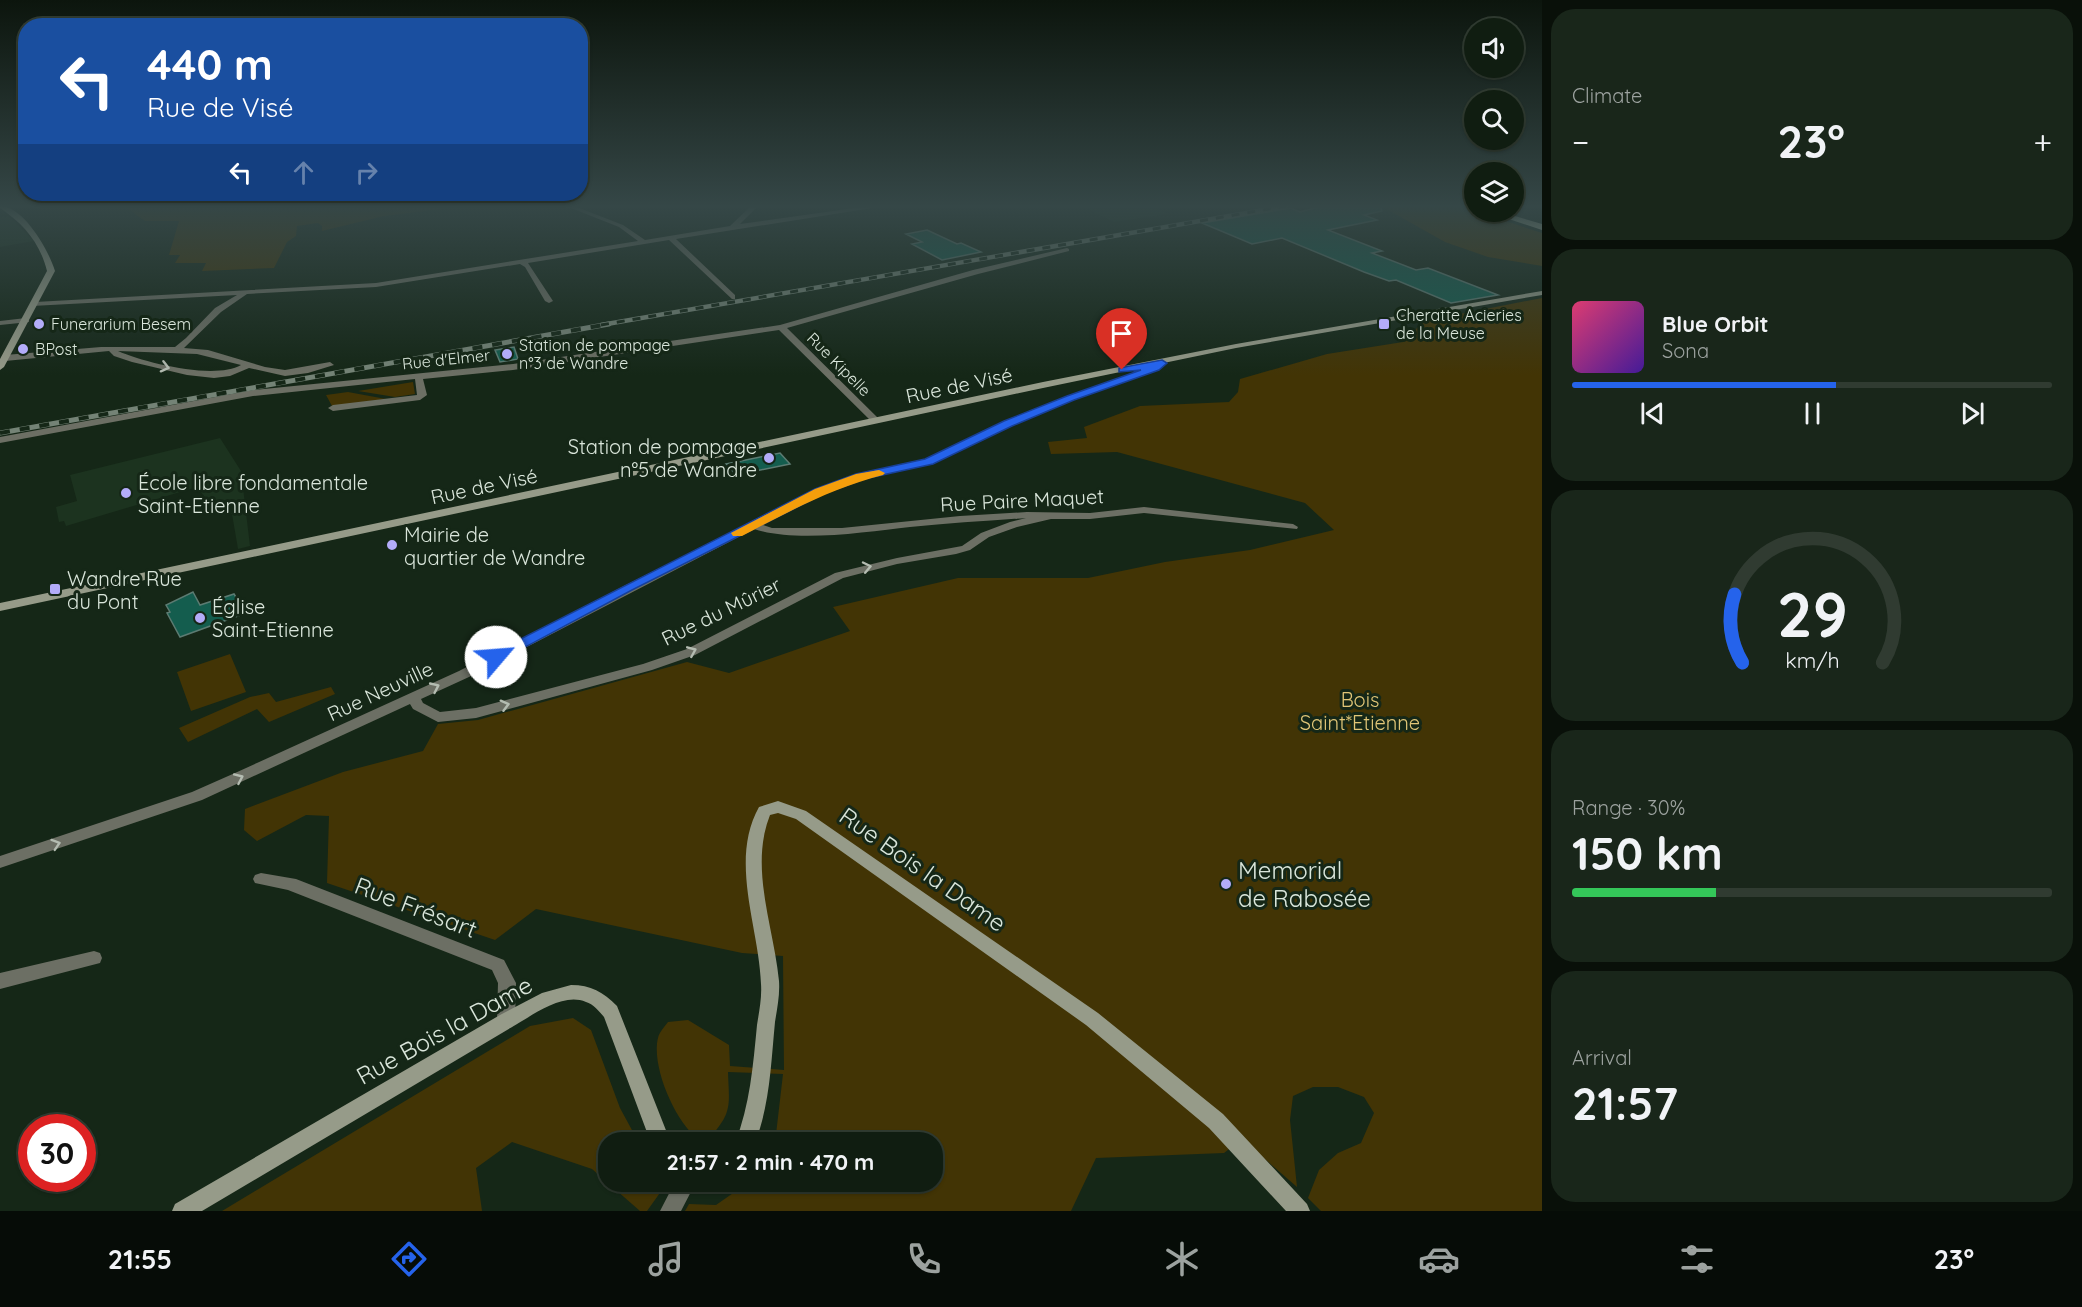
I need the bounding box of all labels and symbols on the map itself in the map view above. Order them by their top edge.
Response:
place label: Cheratte Acieries de la Meuse [1396,305,1522,343]
pin [1096,308,1147,370]
place label: Funerarium Besem [51,314,191,334]
marker: Funerarium Besem [32,317,46,331]
marker: Cheratte Acieries de la Meuse [1377,317,1391,331]
street label: Rue Kipelle [803,328,875,400]
place label: Station de pompage n°3 de Wandre [519,335,670,373]
place label: BPost [35,339,77,359]
marker: BPost [16,342,30,356]
street label: Rue d'Elmer [401,344,491,374]
marker: Station de pompage n°3 de Wandre [500,347,514,361]
one-way arrow [160,359,170,372]
street label: Rue de Visé [903,361,1015,409]
place label: Station de pompage n°5 de Wandre [568,434,757,482]
marker: Station de pompage n°5 de Wandre [762,451,776,465]
street label: Rue de Visé [428,462,540,510]
place label: École libre fondamentale Saint-Etienne [138,470,368,518]
street label: Rue Paire Maquet [940,483,1105,517]
marker: École libre fondamentale Saint-Etienne [119,486,133,500]
place label: Mairie de quartier de Wandre [404,522,585,570]
marker: Mairie de quartier de Wandre [385,538,399,552]
one-way arrow [862,561,872,574]
place label: Wandre Rue du Pont [67,566,182,614]
street label: Rue du Mûrier [657,571,785,651]
marker: Wandre Rue du Pont [48,582,62,596]
place label: Église Saint-Etienne [212,594,334,642]
marker: Église Saint-Etienne [193,611,207,625]
position arrow [464,625,528,689]
one-way arrow [685,646,696,658]
street label: Rue Neuville [323,656,437,726]
one-way arrow [429,683,440,695]
park label: Bois Saint*Etienne [1300,687,1420,735]
one-way arrow [499,700,510,712]
one-way arrow [233,773,244,785]
street label: Rue Bois la Dame [834,800,1012,938]
one-way arrow [50,838,61,851]
place label: Memorial de Rabosée [1238,855,1371,913]
street label: Rue Frésart [351,870,481,944]
marker: Memorial de Rabosée [1219,877,1233,891]
street label: Rue Bois la Dame [351,969,537,1091]
speed limit sign: 30 [18,1114,96,1192]

